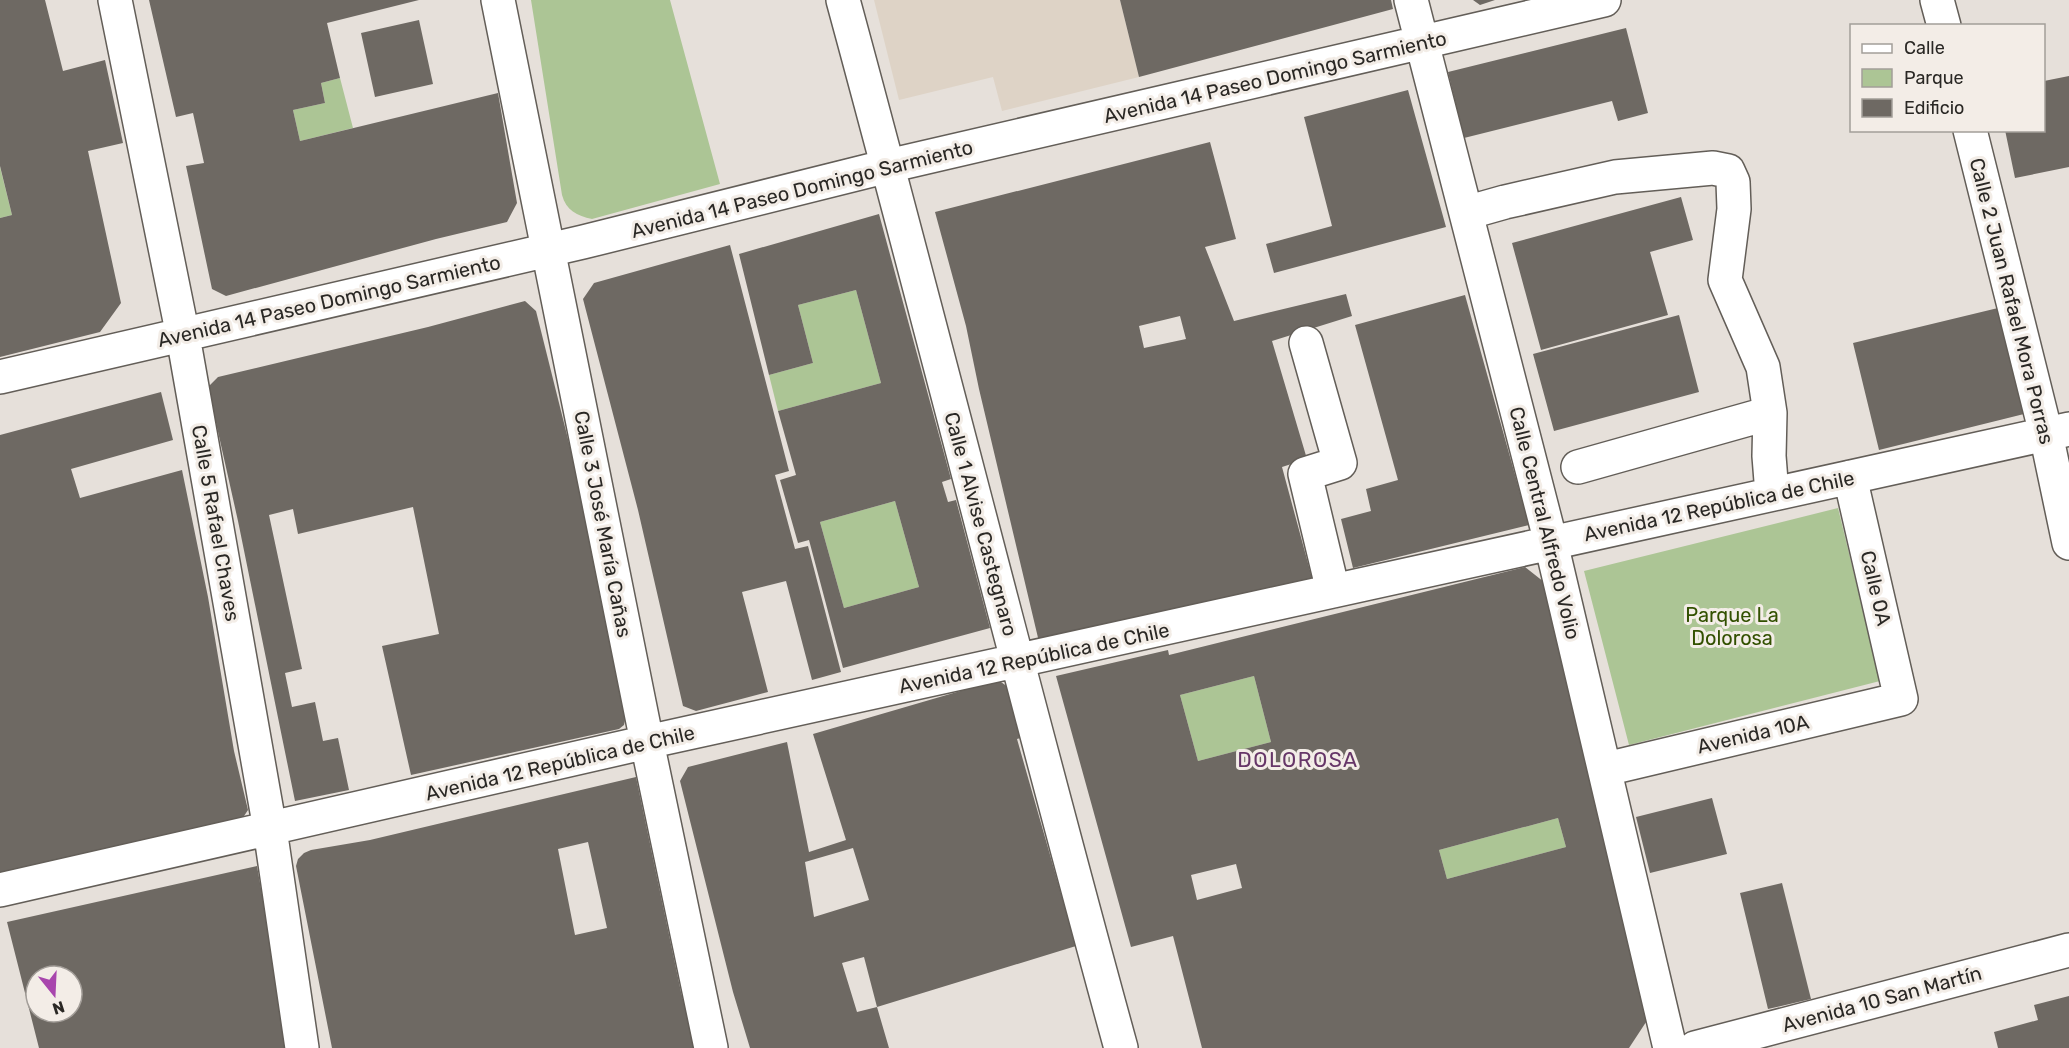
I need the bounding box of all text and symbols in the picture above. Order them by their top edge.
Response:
legend [1850,24,2045,132]
street label: Avenida 14 Paseo Domingo Sarmiento [1101,26,1449,128]
text: Calle [1904,37,1945,59]
text: Parque [1904,67,1964,89]
text: Edificio [1904,97,1964,119]
street label: Avenida 14 Paseo Domingo Sarmiento [629,135,975,243]
street label: Calle 2 Juan Rafael Mora Porras [1965,155,2059,447]
street label: Avenida 14 Paseo Domingo Sarmiento [155,250,503,352]
street label: Calle Central Alfredo Volio [1504,404,1586,642]
street label: Calle 3 José María Cañas [569,409,637,639]
street label: Calle 1 Alvise Castegnaro [939,409,1023,639]
street label: Calle 5 Rafael Chaves [187,423,245,623]
street label: Avenida 12 República de Chile [1582,466,1856,546]
street label: Calle 0A [1856,548,1896,628]
park label: Parque La Dolorosa [1685,603,1779,650]
street label: Avenida 12 República de Chile [897,618,1171,698]
street label: Avenida 10A [1695,709,1811,759]
street label: Avenida 12 República de Chile [423,720,697,806]
district label: DOLOROSA [1237,747,1359,772]
street label: Avenida 10 San Martín [1780,961,1984,1037]
north arrow [24,964,84,1024]
text: N [50,997,67,1019]

